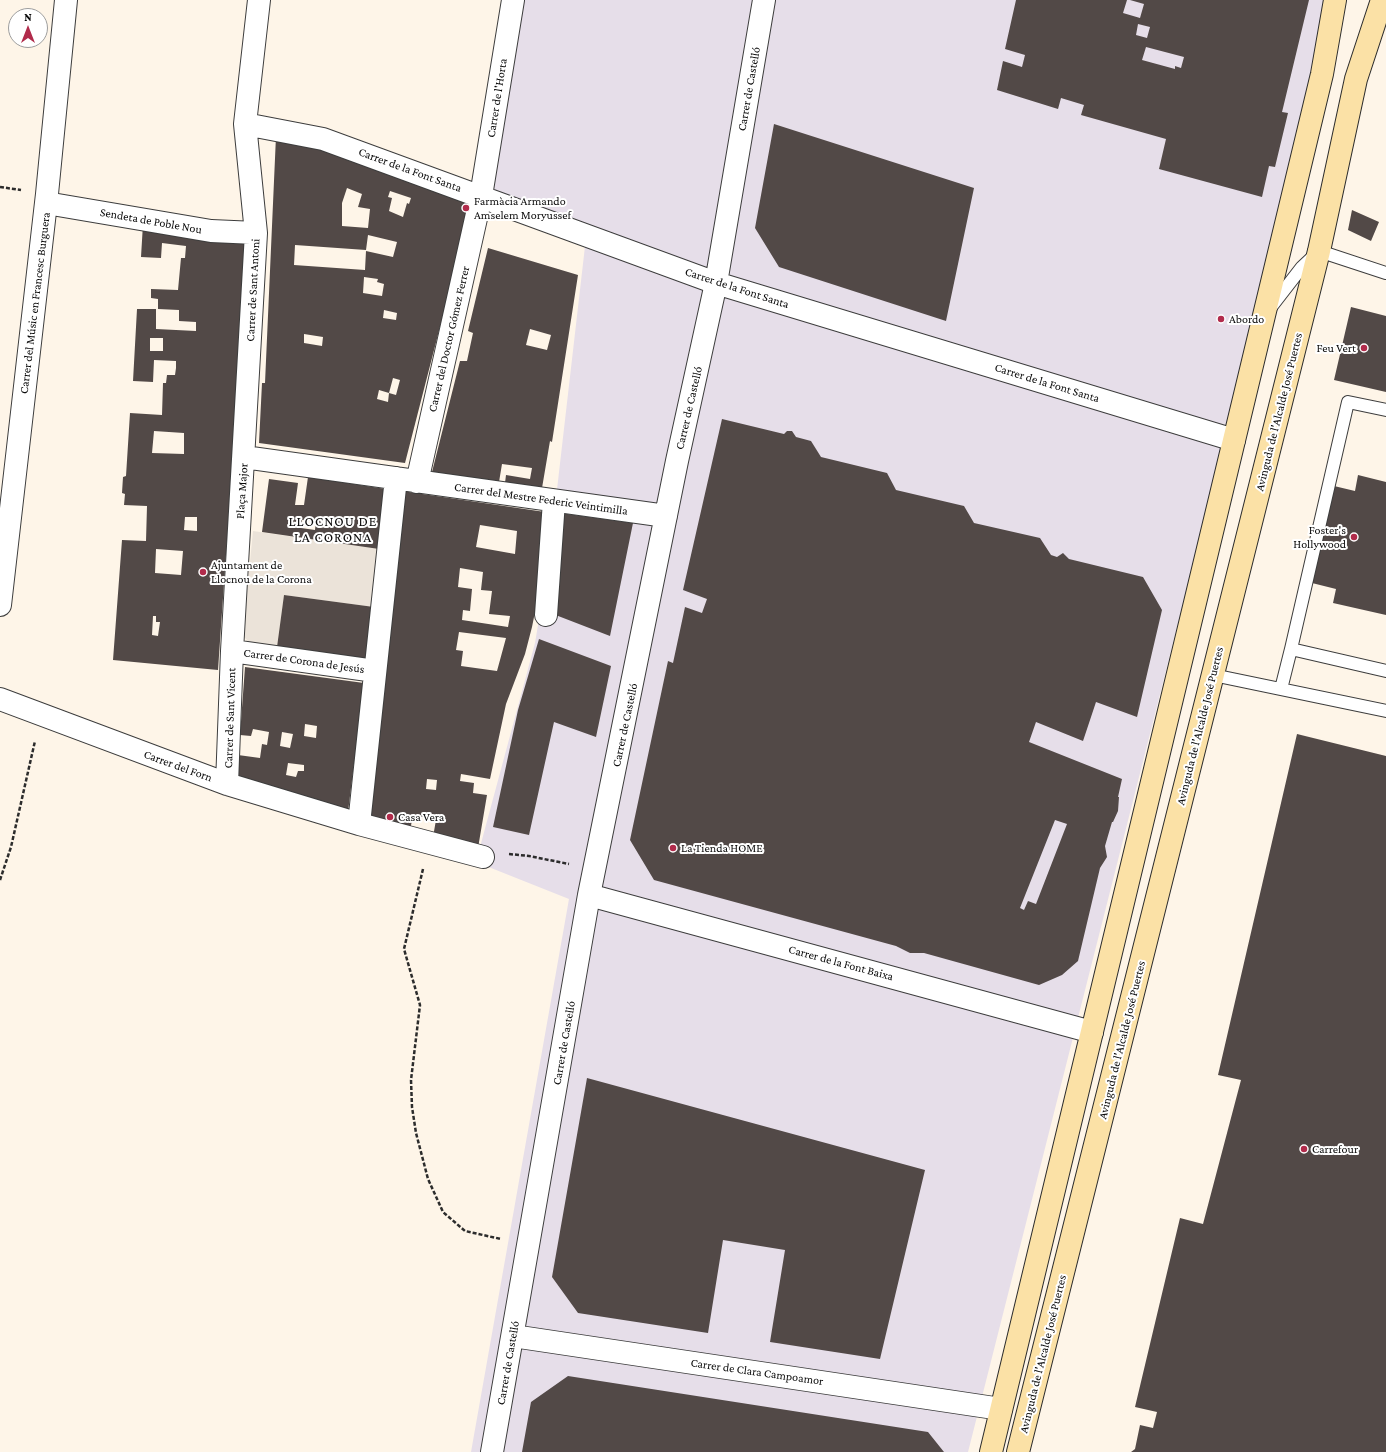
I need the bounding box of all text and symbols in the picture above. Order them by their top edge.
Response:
north arrow [8,8,48,48]
text: N [24,11,32,23]
street label: Carrer de Castelló [735,46,763,132]
street label: Carrer de l'Horta [484,57,510,139]
street label: Carrer de la Font Santa [356,145,464,195]
place label: Farmàcia Armando Amselem Moryussef [474,194,571,222]
marker: Farmàcia Armando Amselem Moryussef [461,203,471,213]
street label: Sendeta de Poble Nou [99,205,203,237]
street label: Carrer del Músic en Francesc Burguera [17,211,53,395]
street label: Carrer de Sant Antoni [243,238,263,342]
street label: Carrer de la Font Santa [683,264,791,312]
street label: Carrer del Doctor Gómez Ferrer [425,265,473,413]
place label: Abordo [1229,312,1264,326]
marker: Abordo [1216,314,1226,324]
street label: Avinguda de l'Alcalde José Puertes [1252,331,1306,493]
place label: Feu Vert [1317,341,1356,355]
marker: Feu Vert [1359,343,1369,353]
street label: Carrer de la Font Santa [993,360,1101,406]
street label: Carrer de Castelló [672,365,706,451]
street label: Plaça Major [233,462,251,520]
street label: Carrer del Mestre Federic Veintimilla [453,480,629,518]
district label: LLOCNOU DE LA CORONA [289,514,377,546]
place label: Foster's Hollywood [1293,523,1346,551]
marker: Foster's Hollywood [1349,532,1359,542]
place label: Ajuntament de Llocnou de la Corona [211,558,312,586]
marker: Ajuntament de Llocnou de la Corona [198,567,208,577]
street label: Carrer de Corona de Jesús [243,645,365,677]
street label: Avinguda de l'Alcalde José Puertes [1173,645,1227,807]
street label: Carrer de Sant Vicent [221,667,239,769]
street label: Carrer de Castelló [609,682,641,768]
street label: Carrer del Forn [142,747,214,785]
place label: Casa Vera [398,810,444,824]
marker: Casa Vera [385,812,395,822]
place label: La Tienda HOME [681,841,763,855]
marker: La Tienda HOME [668,843,678,853]
street label: Carrer de la Font Baixa [787,942,895,984]
street label: Avinguda de l'Alcalde José Puertes [1095,959,1149,1121]
street label: Carrer de Castelló [550,1000,578,1086]
place label: Carrefour [1312,1142,1358,1156]
marker: Carrefour [1299,1144,1309,1154]
street label: Avinguda de l'Alcalde José Puertes [1016,1273,1070,1435]
street label: Carrer de Castelló [494,1320,522,1406]
street label: Carrer de Clara Campoamor [690,1356,824,1388]

